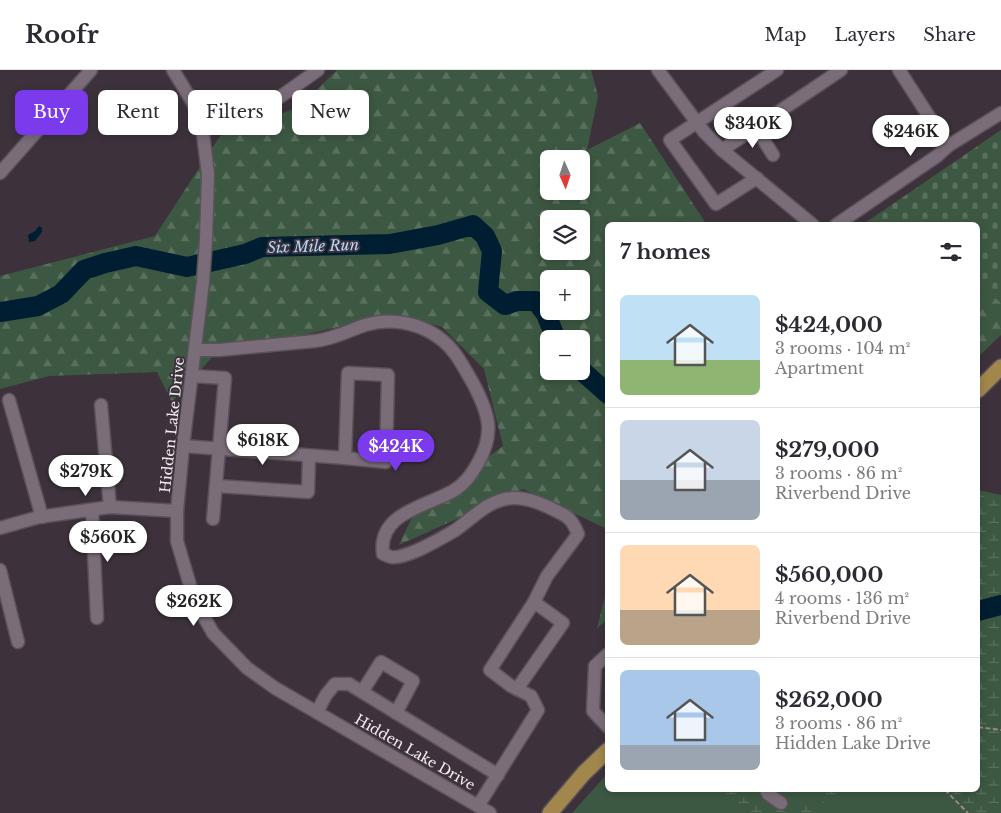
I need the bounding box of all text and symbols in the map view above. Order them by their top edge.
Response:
text: Roofr [25,20,99,49]
text: Map [765,24,806,46]
text: Layers [834,24,895,46]
text: Share [923,24,976,46]
chip: Buy [15,90,88,135]
chip: Rent [98,90,178,135]
chip: Filters [188,90,282,135]
chip: New [292,90,369,135]
pin: $340K [718,106,788,149]
text: $340K [725,113,781,133]
pin: $246K [876,114,946,157]
text: $246K [883,121,939,141]
north arrow [540,150,590,200]
map controls [540,150,590,380]
button: layers [540,210,590,260]
water label: Six Mile Run [267,235,359,257]
icon: filters [937,238,965,266]
text: 7 homes [620,239,711,265]
button: + [540,270,590,320]
text: $424,000 [775,312,883,338]
icon: home [660,315,720,375]
button: − [540,330,590,380]
text: 3 rooms · 104 m² [775,338,910,358]
street label: Hidden Lake Drive [156,356,188,494]
text: Apartment [775,358,864,378]
pin: $618K [228,424,298,466]
text: $618K [237,430,289,450]
pin: $424K [361,430,431,472]
text: $424K [368,436,424,456]
text: $279,000 [775,437,879,463]
icon: home [660,440,720,500]
pin: $279K [51,454,121,497]
text: $279K [60,461,112,481]
text: 3 rooms · 86 m² [775,463,902,483]
text: Riverbend Drive [775,483,911,503]
pin: $560K [73,520,143,563]
text: $560K [80,527,136,547]
text: $560,000 [775,562,883,588]
icon: home [660,565,720,625]
pin: $262K [159,584,229,627]
text: 4 rooms · 136 m² [775,588,909,608]
text: $262K [166,591,222,611]
text: Riverbend Drive [775,608,911,628]
text: $262,000 [775,687,883,713]
icon: home [660,690,720,750]
street label: Hidden Lake Drive [351,710,479,794]
text: 3 rooms · 86 m² [775,713,902,733]
text: Hidden Lake Drive [775,733,931,753]

